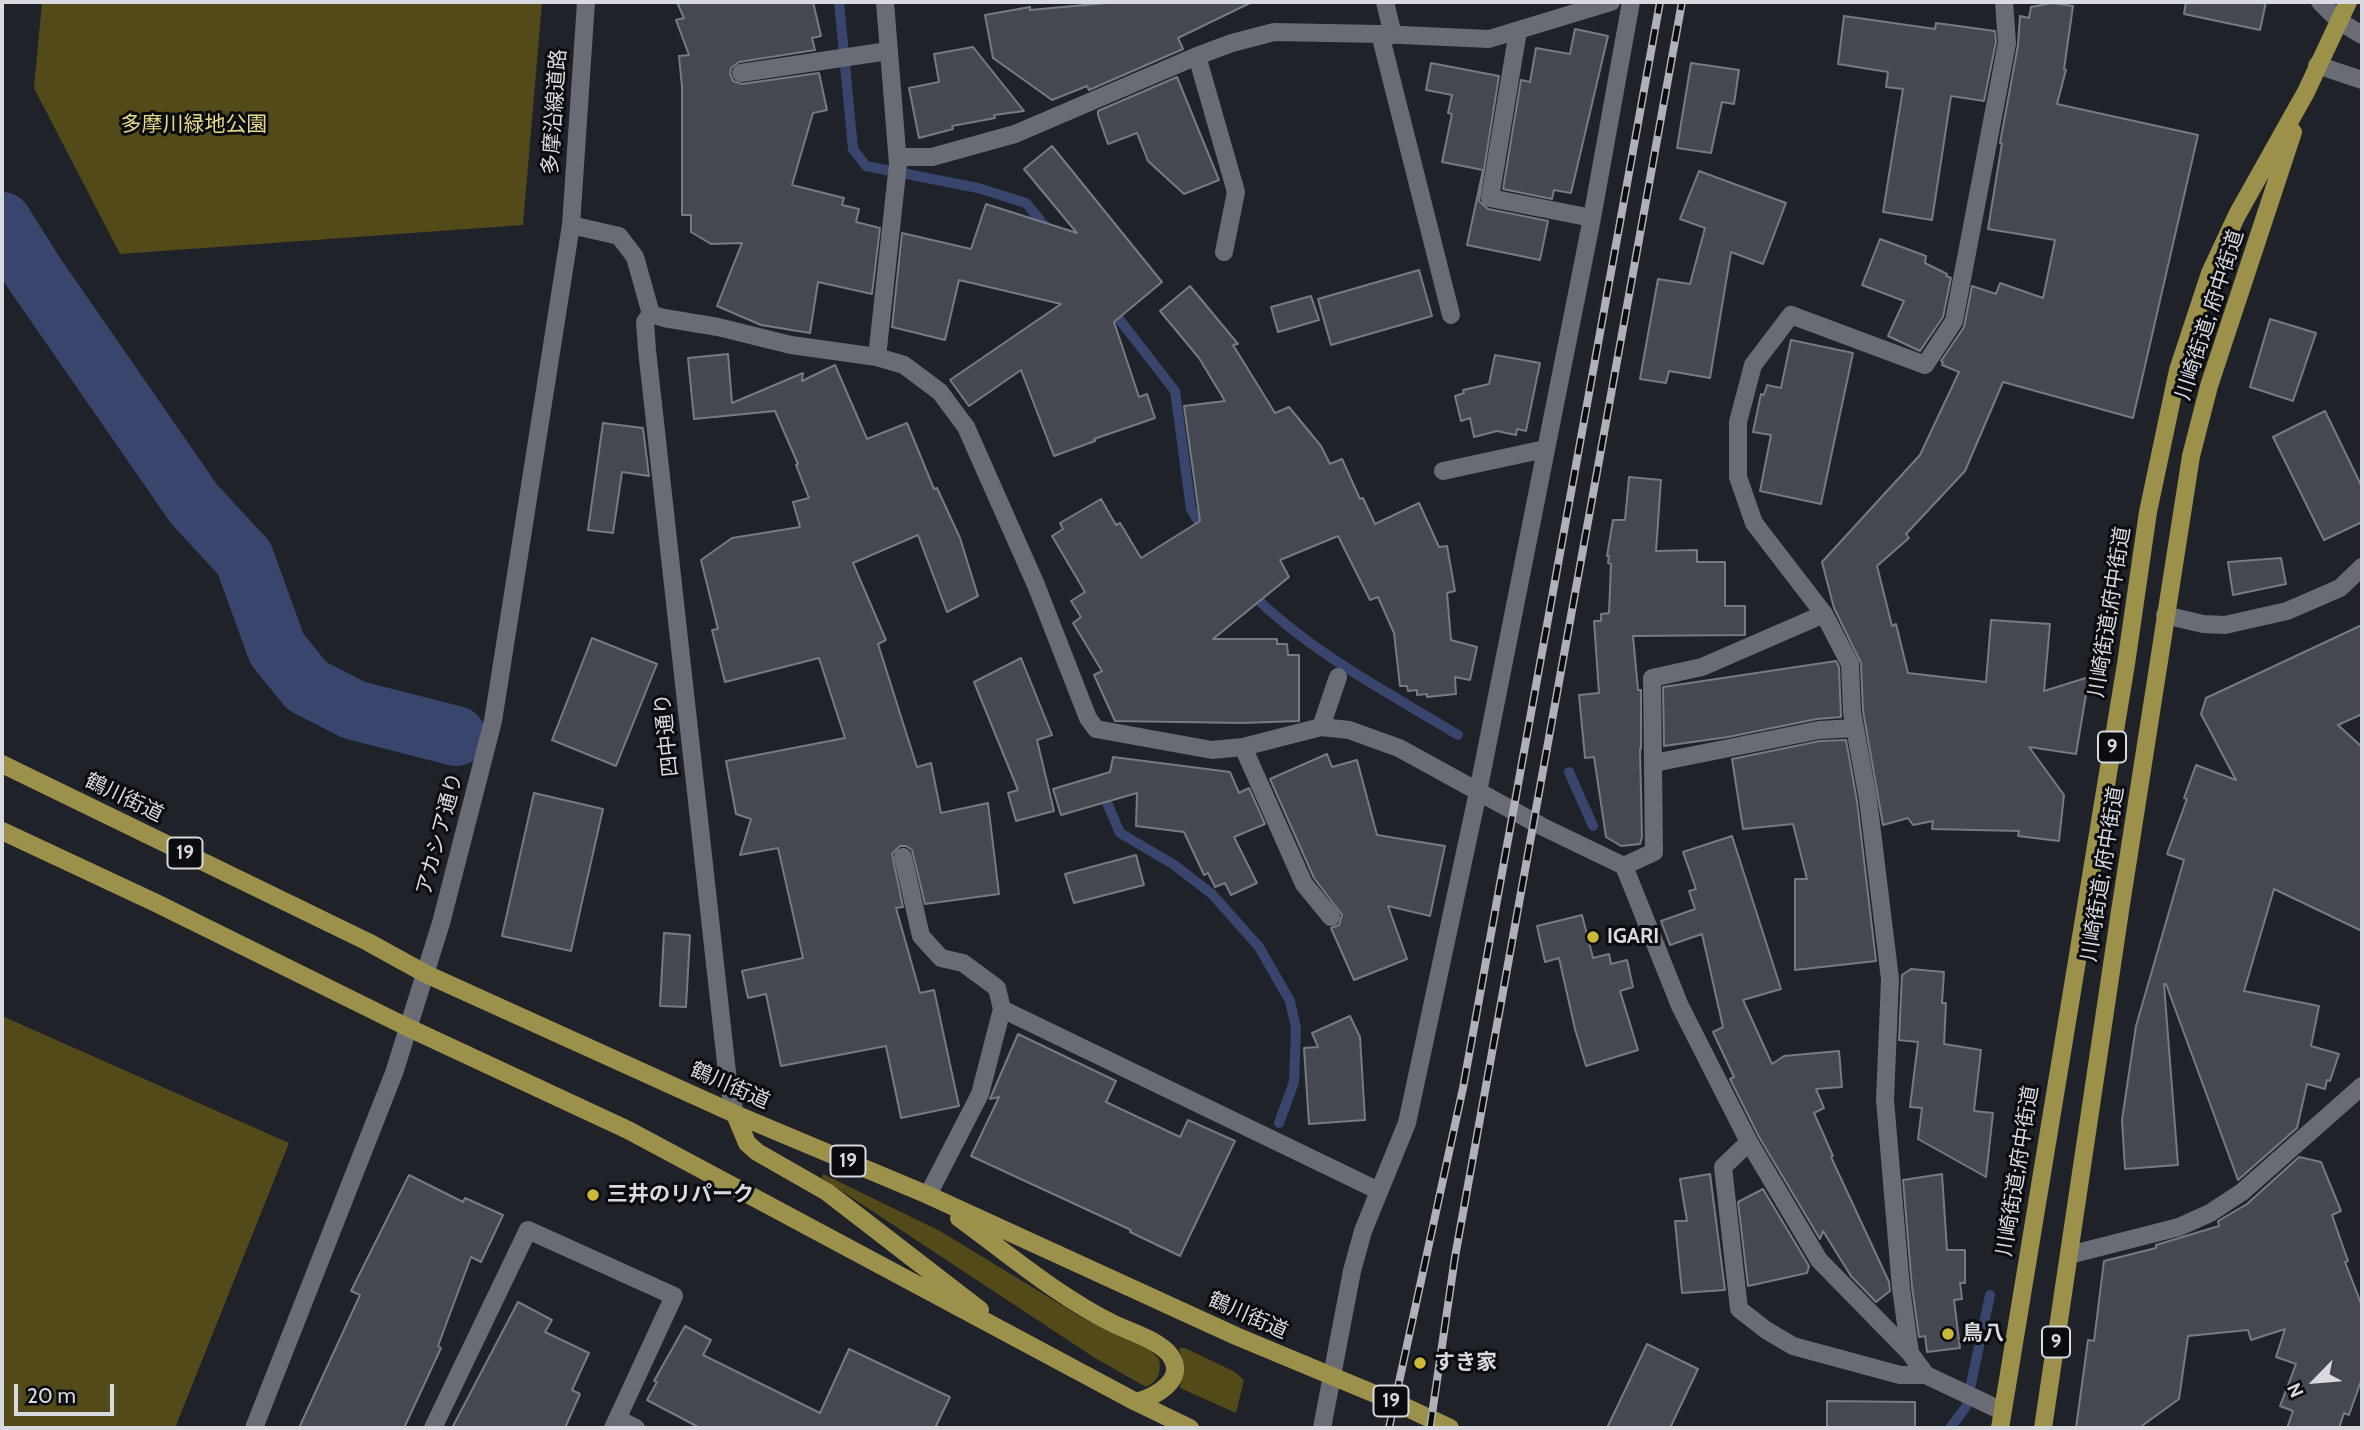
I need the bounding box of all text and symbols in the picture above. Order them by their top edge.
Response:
street label: 多摩沿線道路 [538,48,572,176]
park label: 多摩川緑地公園 [121,112,267,138]
street label: 川崎街道; 府中街道 [2171,227,2249,403]
street label: 川崎街道;府中街道 [2084,525,2136,699]
street label: 四中通り [650,692,684,778]
road number: 9 [2098,732,2126,762]
street label: 鶴川街道 [81,768,167,828]
street label: アカシア通り [412,770,468,898]
street label: 川崎街道; 府中街道 [2077,784,2129,964]
road number: 19 [168,838,202,868]
place label: IGARI [1607,924,1659,950]
marker: IGARI [1585,929,1601,945]
street label: 鶴川街道 [687,1057,773,1115]
street label: 川崎街道;府中街道 [1992,1084,2044,1258]
road number: 19 [830,1146,866,1176]
place label: 三井のリパーク [607,1182,754,1208]
marker: 三井のリパーク [585,1187,601,1203]
street label: 鶴川街道 [1205,1287,1291,1345]
place label: 鳥八 [1962,1321,2004,1347]
marker: 鳥八 [1940,1326,1956,1342]
road number: 9 [2042,1326,2070,1358]
north arrow [2280,1346,2350,1416]
place label: すき家 [1434,1350,1497,1376]
marker: すき家 [1412,1355,1428,1371]
scale bar [18,1370,117,1414]
text: N [2282,1379,2309,1401]
text: 20 m [27,1383,76,1408]
road number: 19 [1374,1386,1408,1416]

